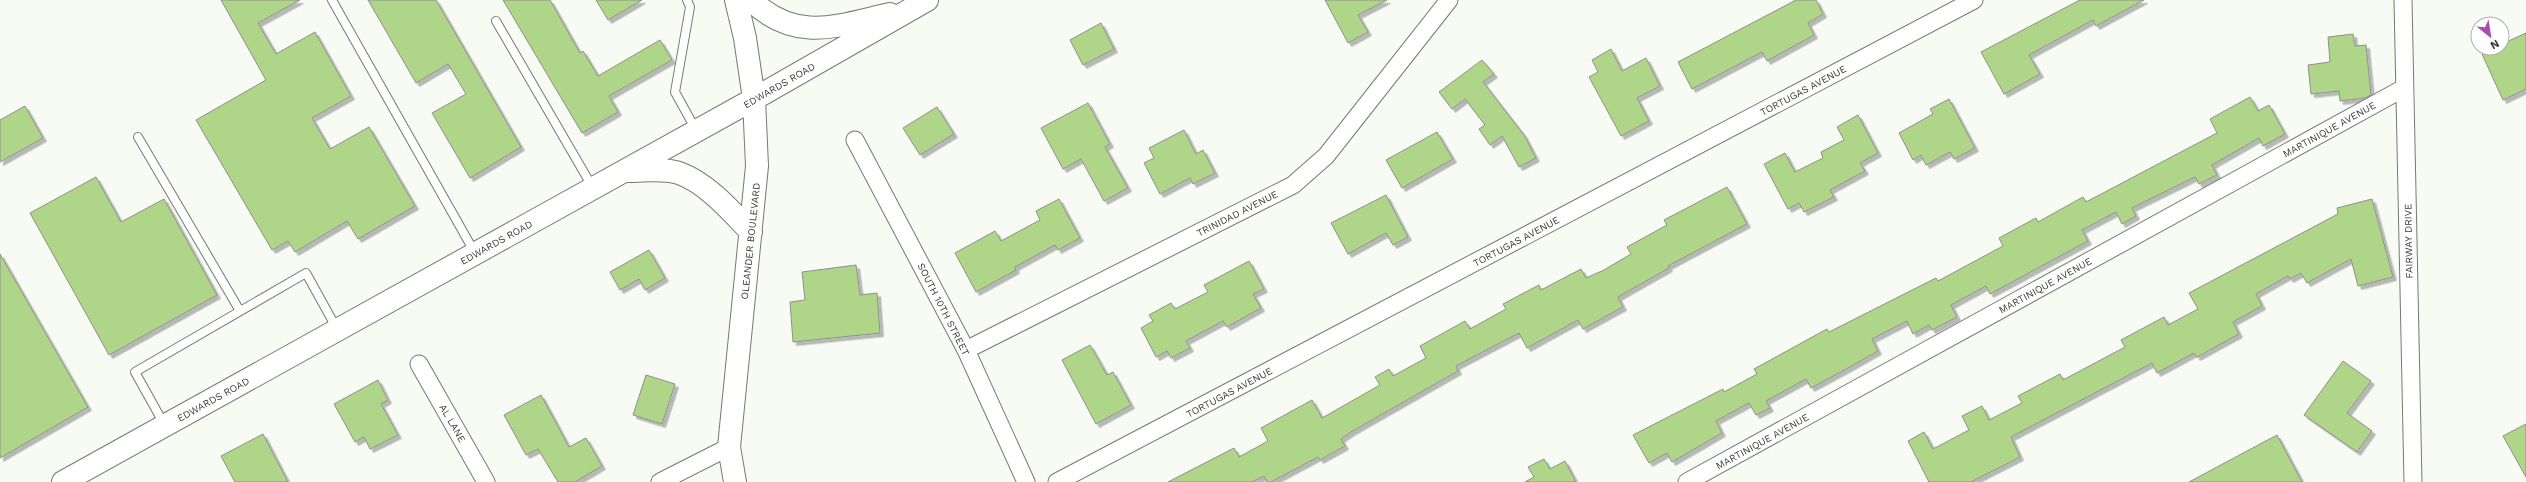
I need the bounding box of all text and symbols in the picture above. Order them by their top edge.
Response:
north arrow [2470,16,2510,56]
text: N [2488,37,2502,52]
street label: EDWARDS ROAD [742,61,817,110]
street label: TORTUGAS AVENUE [1758,63,1848,118]
street label: MARTINIQUE AVENUE [2281,99,2378,160]
street label: OLEANDER BOULEVARD [739,182,762,300]
street label: TRINIDAD AVENUE [1195,188,1280,239]
street label: FAIRWAY DRIVE [2402,203,2415,279]
street label: TORTUGAS AVENUE [1471,214,1561,269]
street label: EDWARDS ROAD [458,218,534,267]
street label: MARTINIQUE AVENUE [1997,255,2094,316]
street label: SOUTH 10TH STREET [915,261,972,357]
street label: TORTUGAS AVENUE [1184,365,1274,420]
street label: EDWARDS ROAD [175,375,251,424]
street label: AL LANE [437,402,468,444]
street label: MARTINIQUE AVENUE [1714,411,1811,472]

